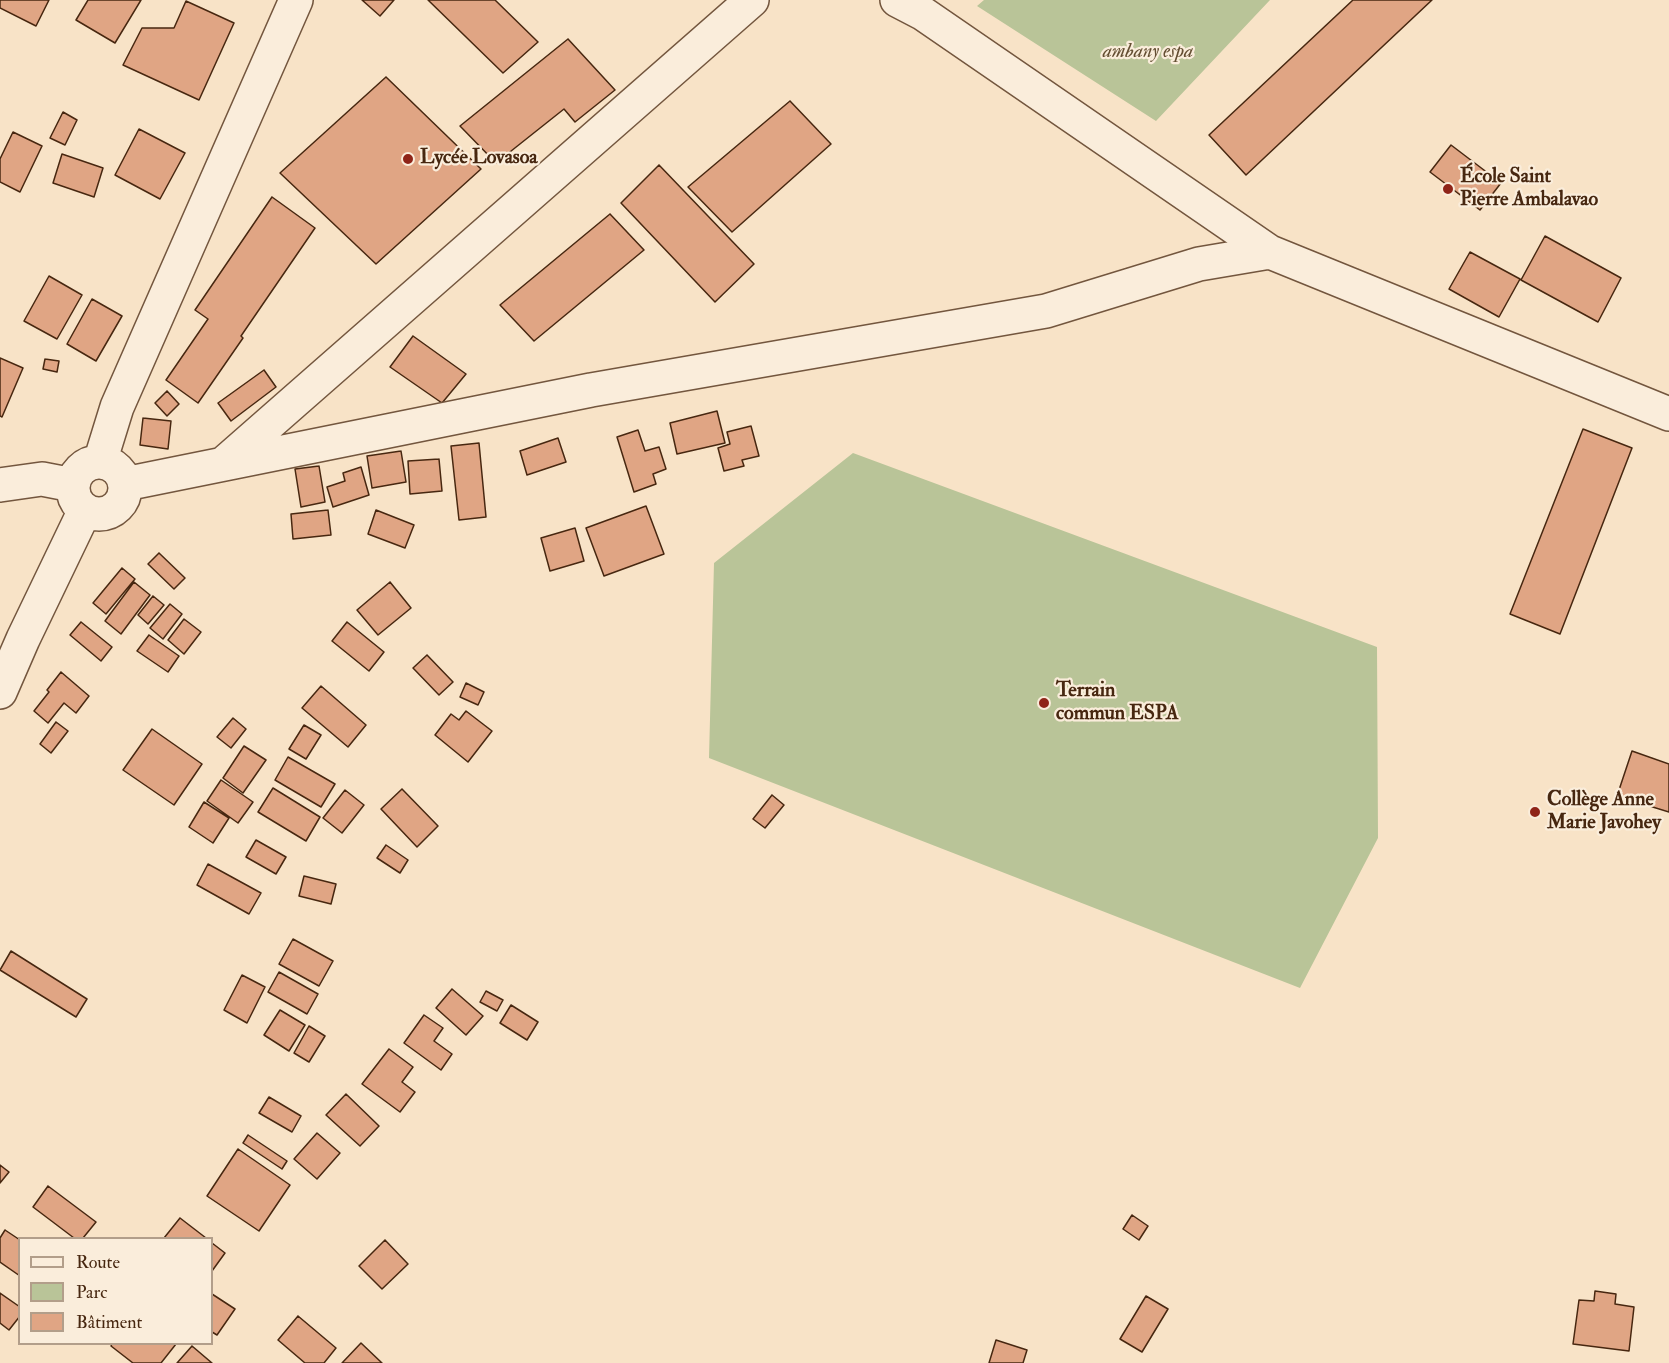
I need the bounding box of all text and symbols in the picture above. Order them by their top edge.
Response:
park label: ambany espa [1103,41,1193,65]
place label: Lycée Lovasoa [420,147,538,171]
marker: Lycée Lovasoa [401,152,415,166]
place label: École Saint Pierre Ambalavao [1460,166,1598,213]
marker: École Saint Pierre Ambalavao [1441,182,1455,196]
place label: Terrain commun ESPA [1056,680,1179,727]
marker: Terrain commun ESPA [1037,696,1051,710]
place label: Collège Anne Marie Javohey [1547,789,1661,836]
marker: Collège Anne Marie Javohey [1528,805,1542,819]
legend [18,1237,213,1345]
text: Route [76,1251,120,1274]
text: Parc [76,1281,107,1304]
text: Bâtiment [76,1311,142,1334]

